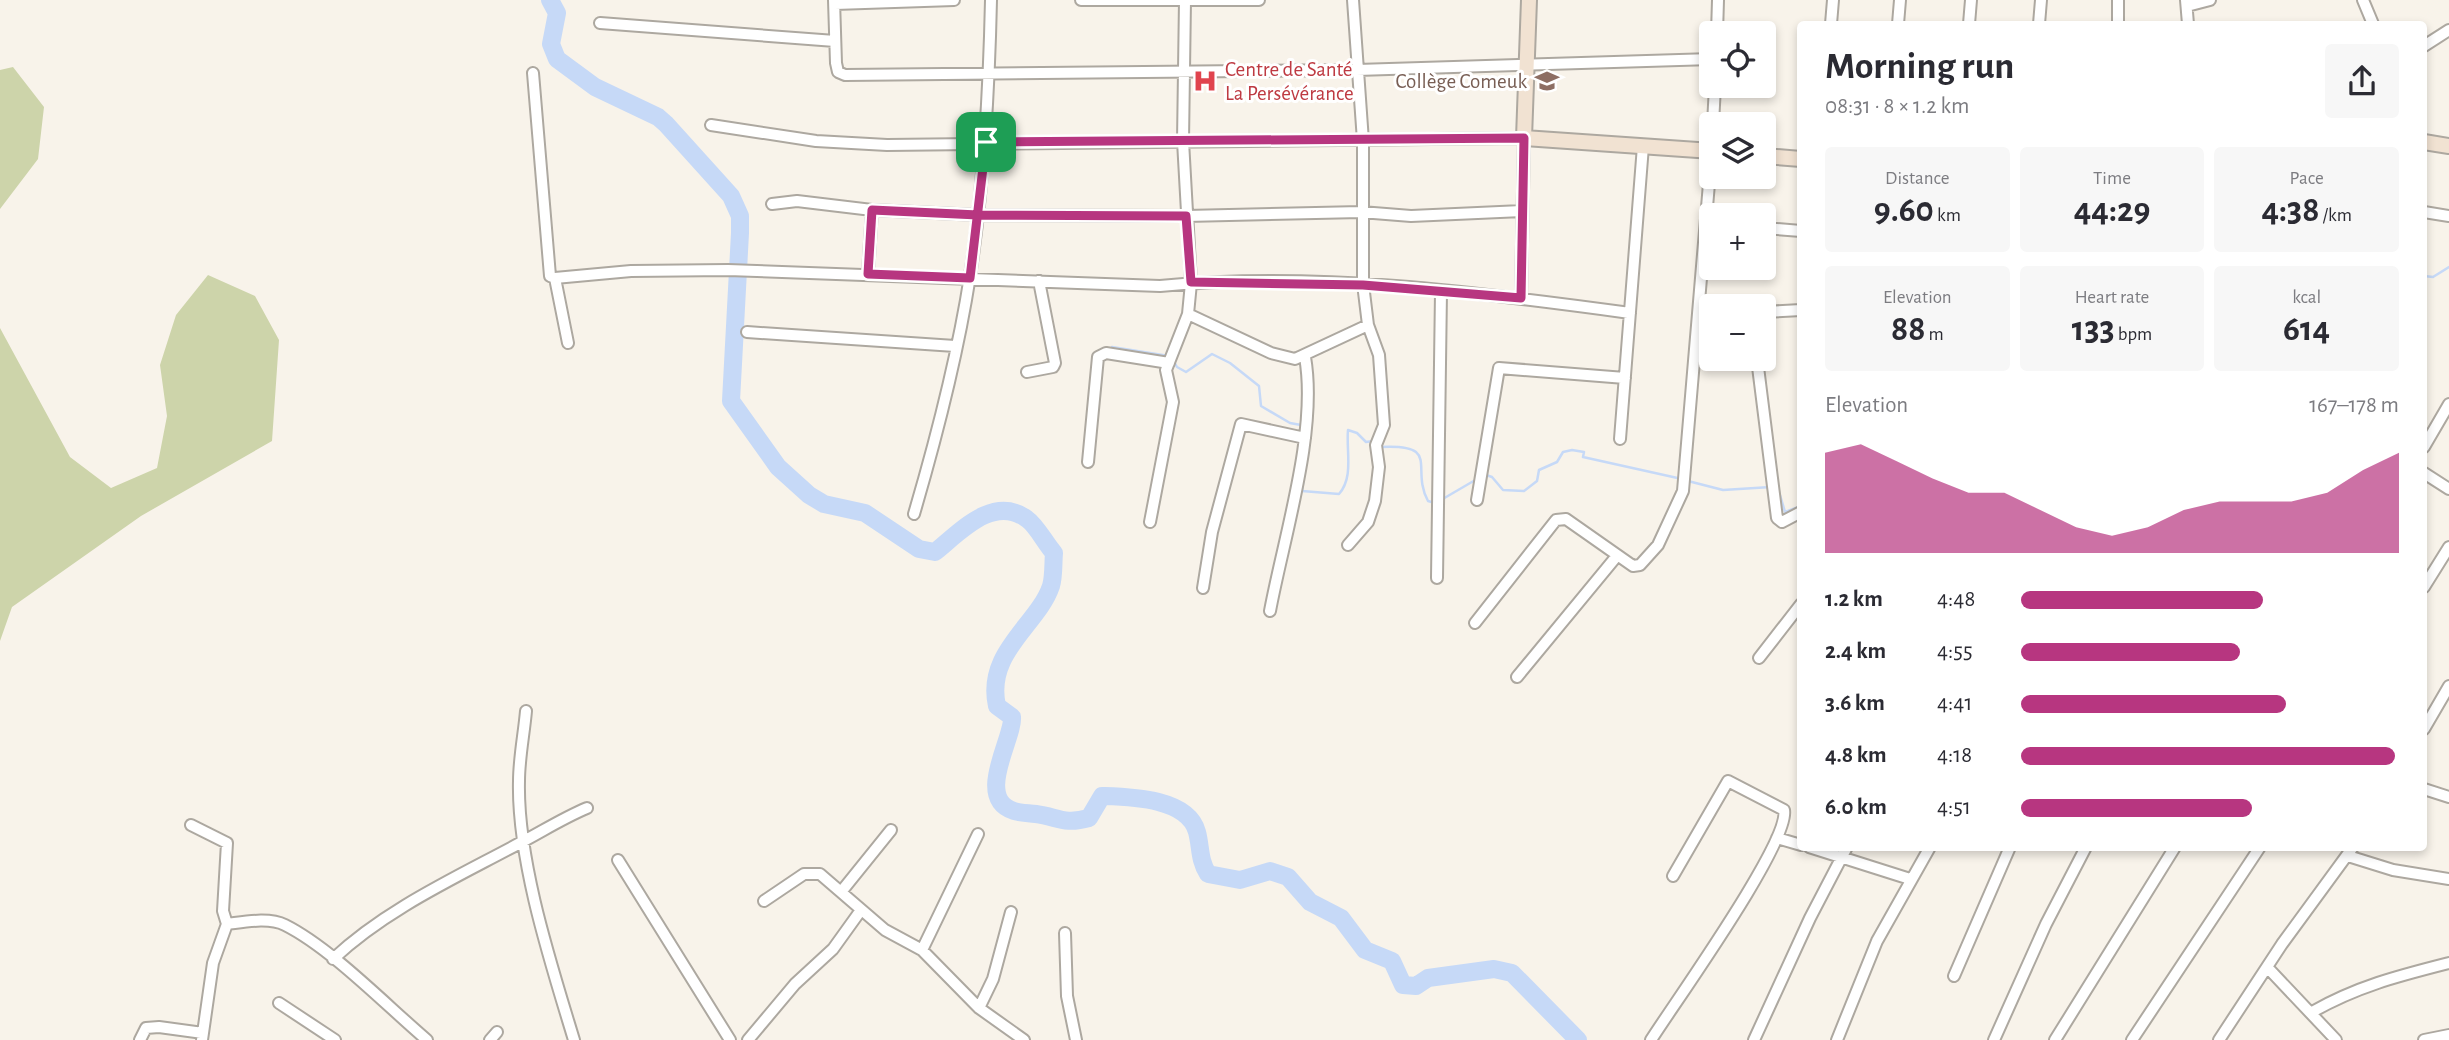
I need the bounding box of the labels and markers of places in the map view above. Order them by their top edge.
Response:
place label: Centre de Santé La Persévérance [1225,59,1354,104]
hospital icon: Centre de Santé La Persévérance [1191,67,1219,95]
school or university icon: Collège Comeuk [1533,67,1561,95]
place label: Collège Comeuk [1396,71,1527,92]
pin [956,112,1016,172]

